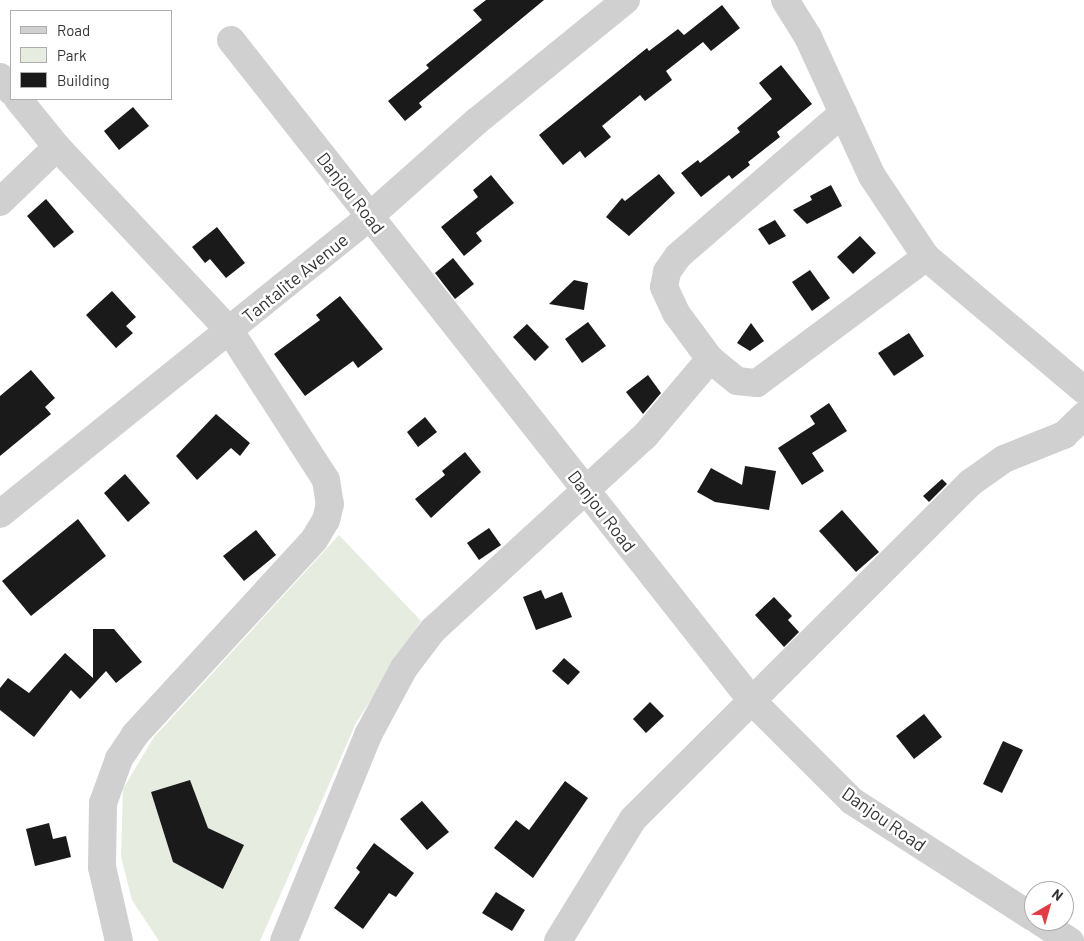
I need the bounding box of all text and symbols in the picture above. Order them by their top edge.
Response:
legend [10,10,172,100]
text: Road [57,21,90,39]
text: Park [57,46,86,64]
text: Building [57,71,110,89]
street label: Danjou Road [313,148,389,238]
street label: Tantalite Avenue [238,229,352,327]
street label: Danjou Road [564,466,640,556]
street label: Danjou Road [838,782,930,856]
north arrow [1024,881,1074,931]
text: N [1049,885,1067,904]

